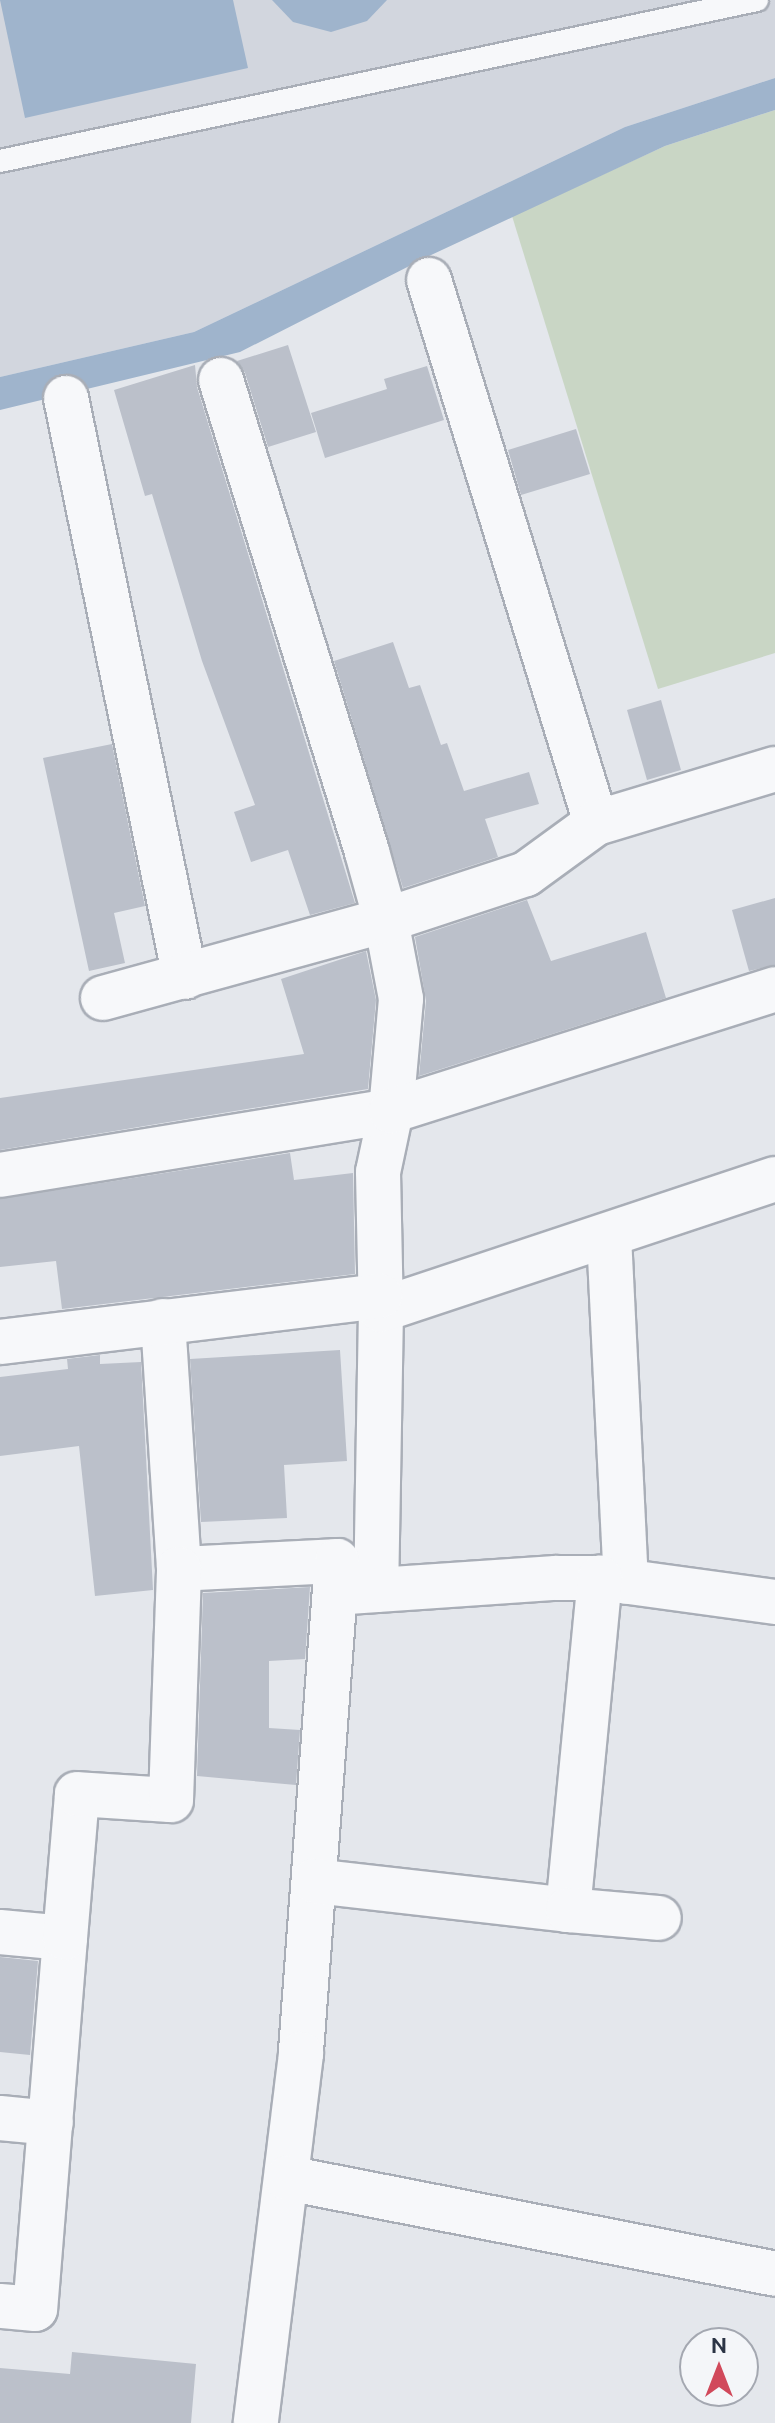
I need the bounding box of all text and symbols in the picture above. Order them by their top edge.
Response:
north arrow [679,2327,759,2407]
text: N [711,2332,727,2357]

